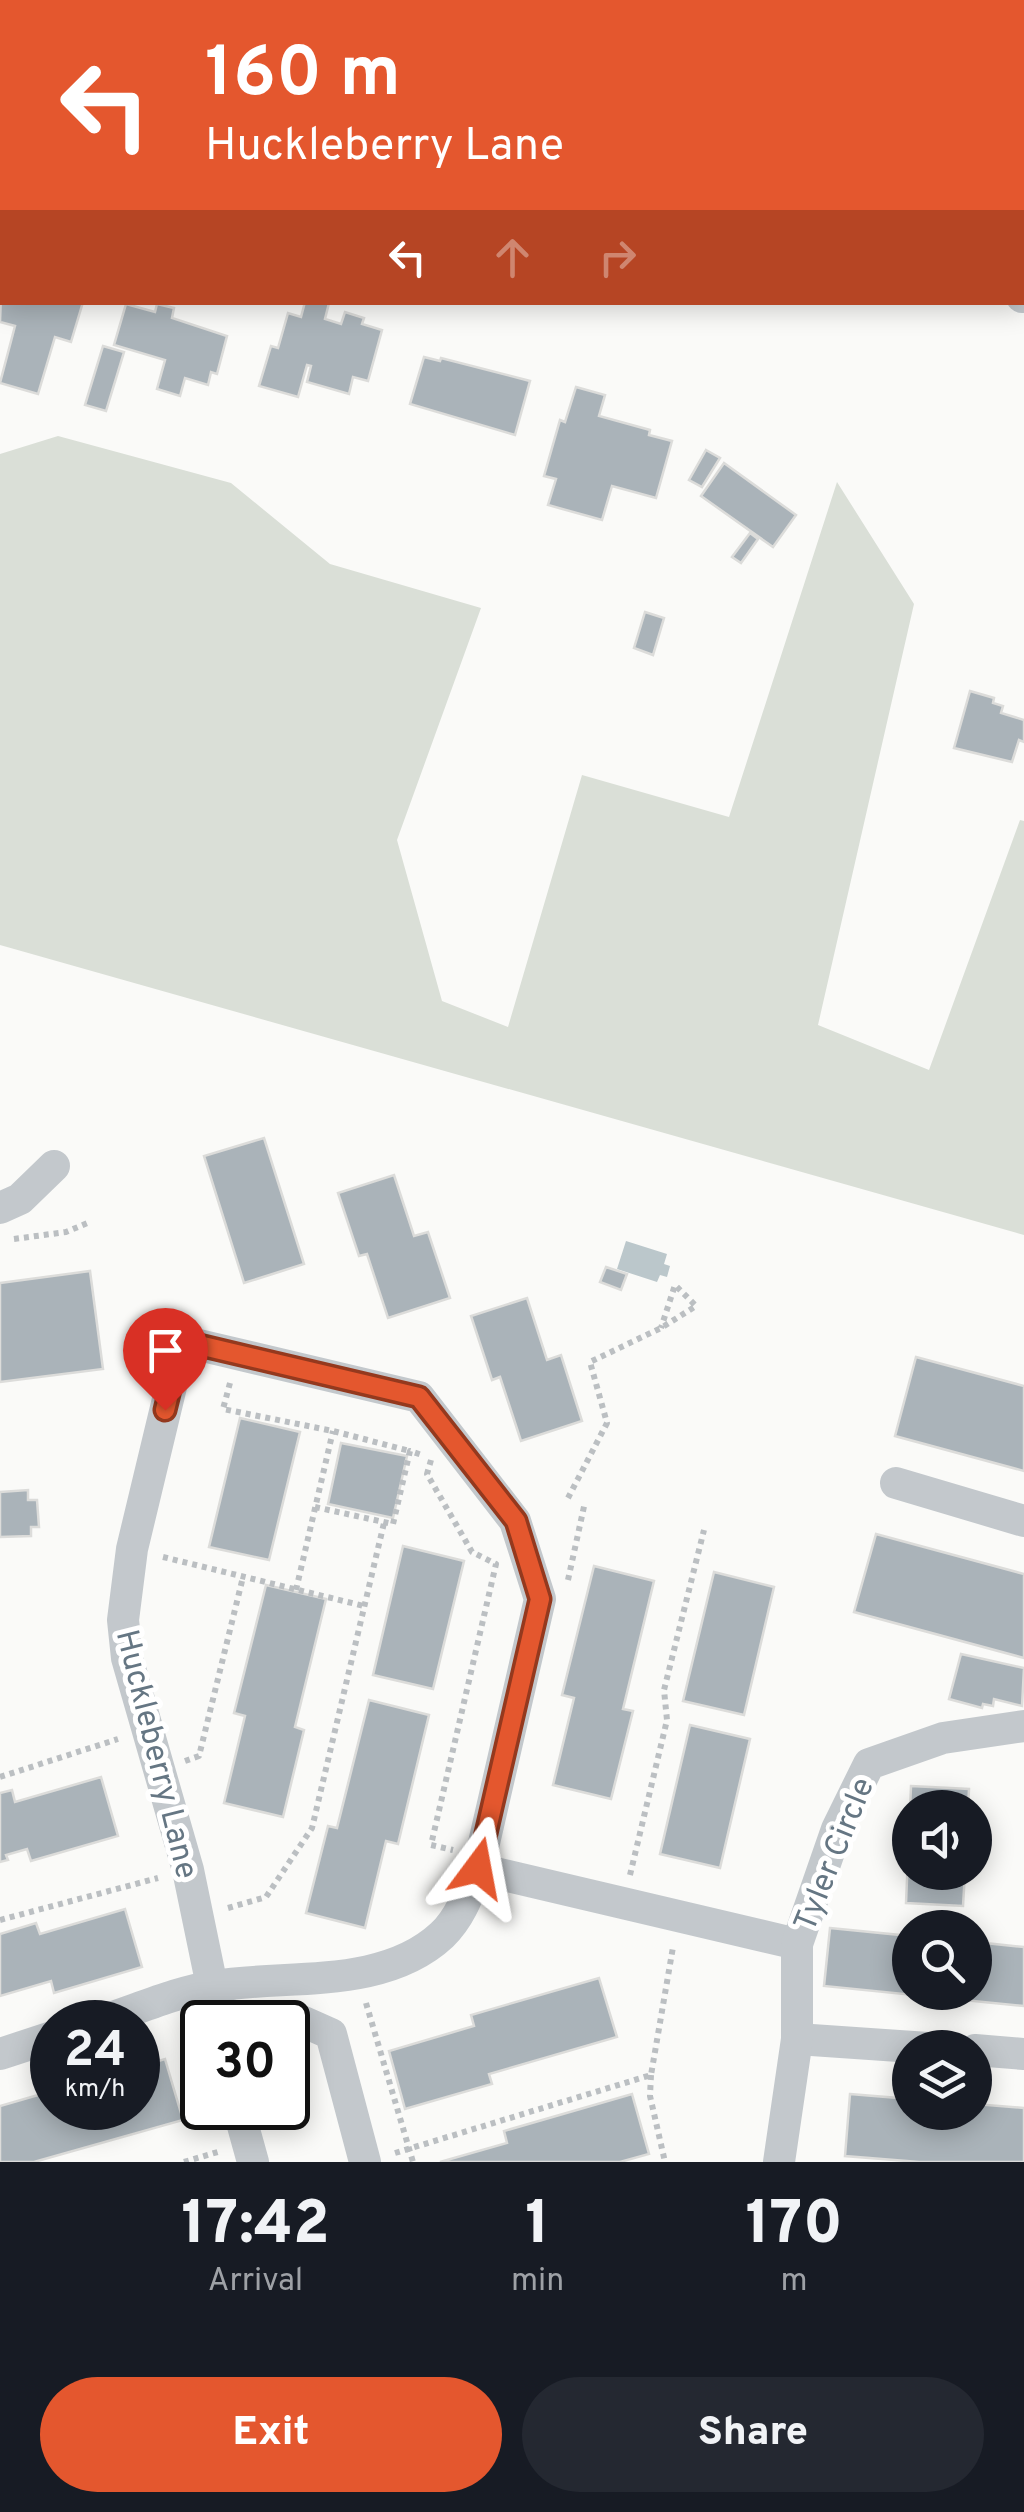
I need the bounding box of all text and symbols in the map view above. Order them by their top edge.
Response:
text: 160 m [205,32,401,121]
icon: left [40,40,170,170]
text: Huckleberry Lane [205,119,564,176]
icon: left [380,230,435,285]
icon: ahead [485,230,540,285]
icon: right [590,230,645,285]
pin [123,1308,208,1411]
icon: arrive [138,1323,193,1378]
street label: Huckleberry Lane [105,1626,205,1883]
street label: Tyler Circle [787,1772,885,1938]
map controls [892,1790,992,2130]
button: sound [892,1790,992,1890]
position arrow [426,1816,530,1920]
button: search [892,1910,992,2010]
speed limit sign: 30 [180,2000,310,2130]
text: 24 [64,2021,126,2084]
button: layers [892,2030,992,2130]
text: km/h [65,2074,125,2106]
text: 17:42 [181,2189,330,2265]
text: 1 [525,2189,550,2265]
text: 170 [745,2189,843,2265]
text: Arrival [208,2262,303,2302]
text: min [511,2262,564,2302]
text: m [781,2262,808,2302]
button: Exit [40,2377,502,2492]
button: Share [522,2377,984,2492]

